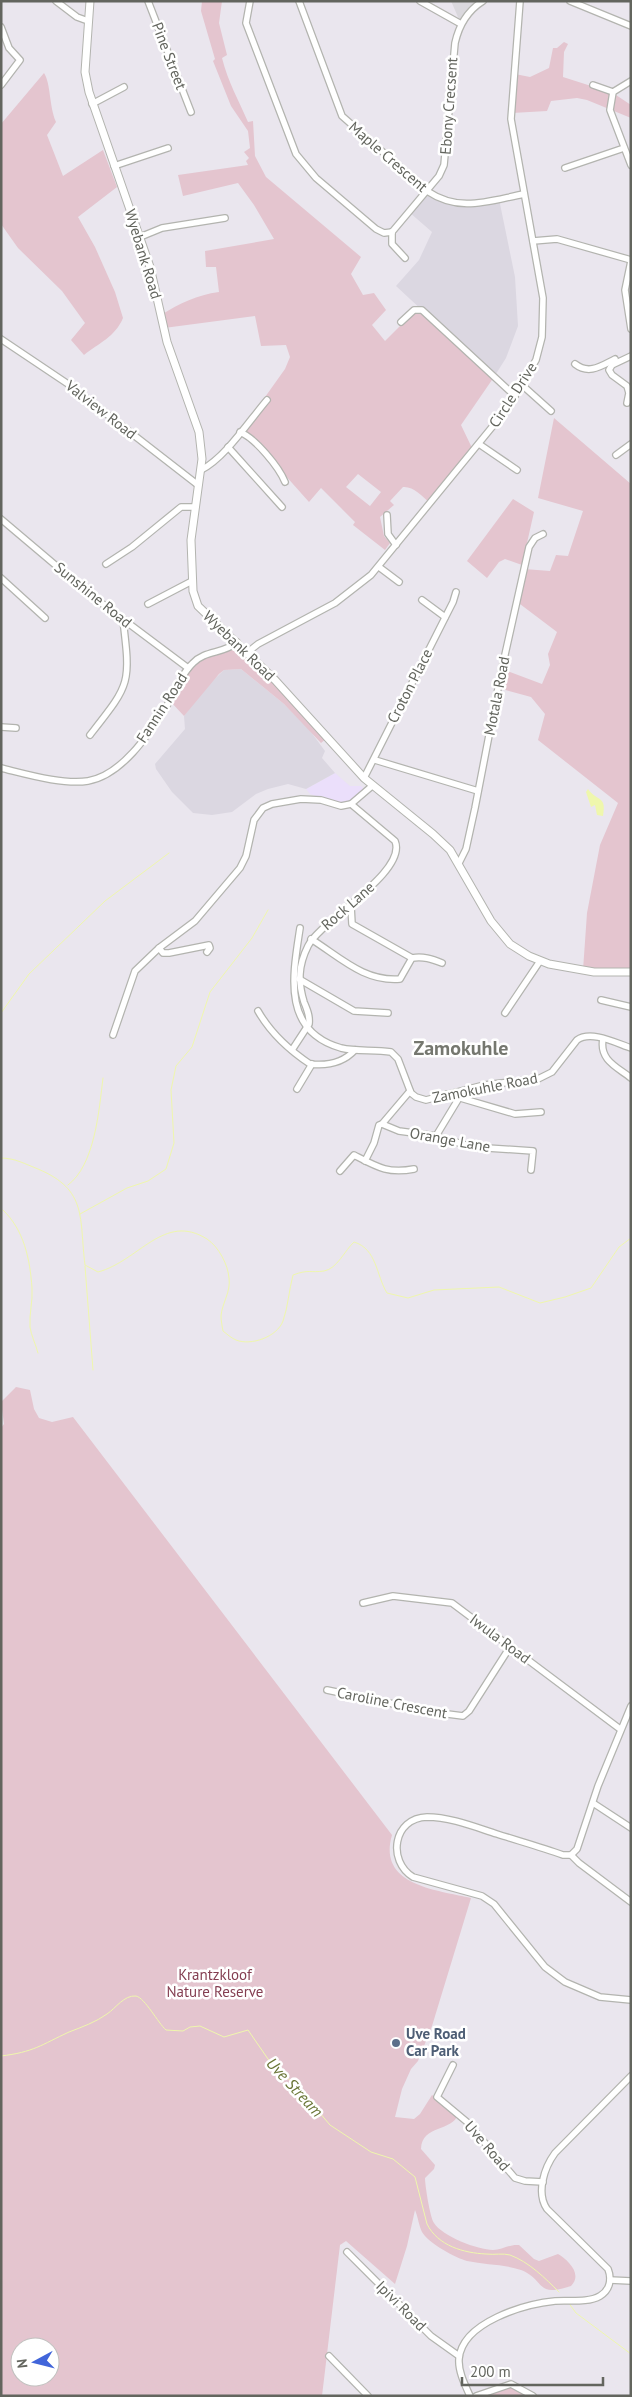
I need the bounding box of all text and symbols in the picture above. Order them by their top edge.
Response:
street label: Pine Street [148,19,191,92]
street label: Ebony Crecsent [436,57,461,155]
street label: Maple Crescent [345,117,432,196]
street label: Wyebank Road [121,207,166,301]
street label: Circle Drive [484,358,541,431]
street label: Valview Road [61,375,141,443]
street label: Sunshine Road [51,558,136,632]
street label: Wyebank Road [199,607,279,685]
street label: Croton Place [383,645,436,726]
street label: Motala Road [480,655,513,737]
street label: Fannin Road [132,669,191,746]
street label: Rock Lane [317,877,378,934]
district label: Zamokuhle [414,1035,508,1061]
street label: Zamokuhle Road [431,1068,539,1107]
street label: Orange Lane [408,1123,492,1156]
street label: Iwula Road [466,1610,534,1668]
street label: Caroline Crescent [335,1683,449,1723]
park label: Krantzkloof Nature Reserve [167,1965,263,2001]
place label: Uve Road Car Park [406,2024,466,2060]
marker: Uve Road Car Park [390,2037,402,2049]
water label: Uve Stream [262,2053,328,2121]
street label: Uve Road [460,2117,514,2175]
street label: Ipivi Road [372,2276,431,2335]
north arrow [10,2337,60,2387]
scale bar [462,2354,603,2386]
text: N [13,2358,32,2369]
text: 200 m [470,2362,511,2381]

